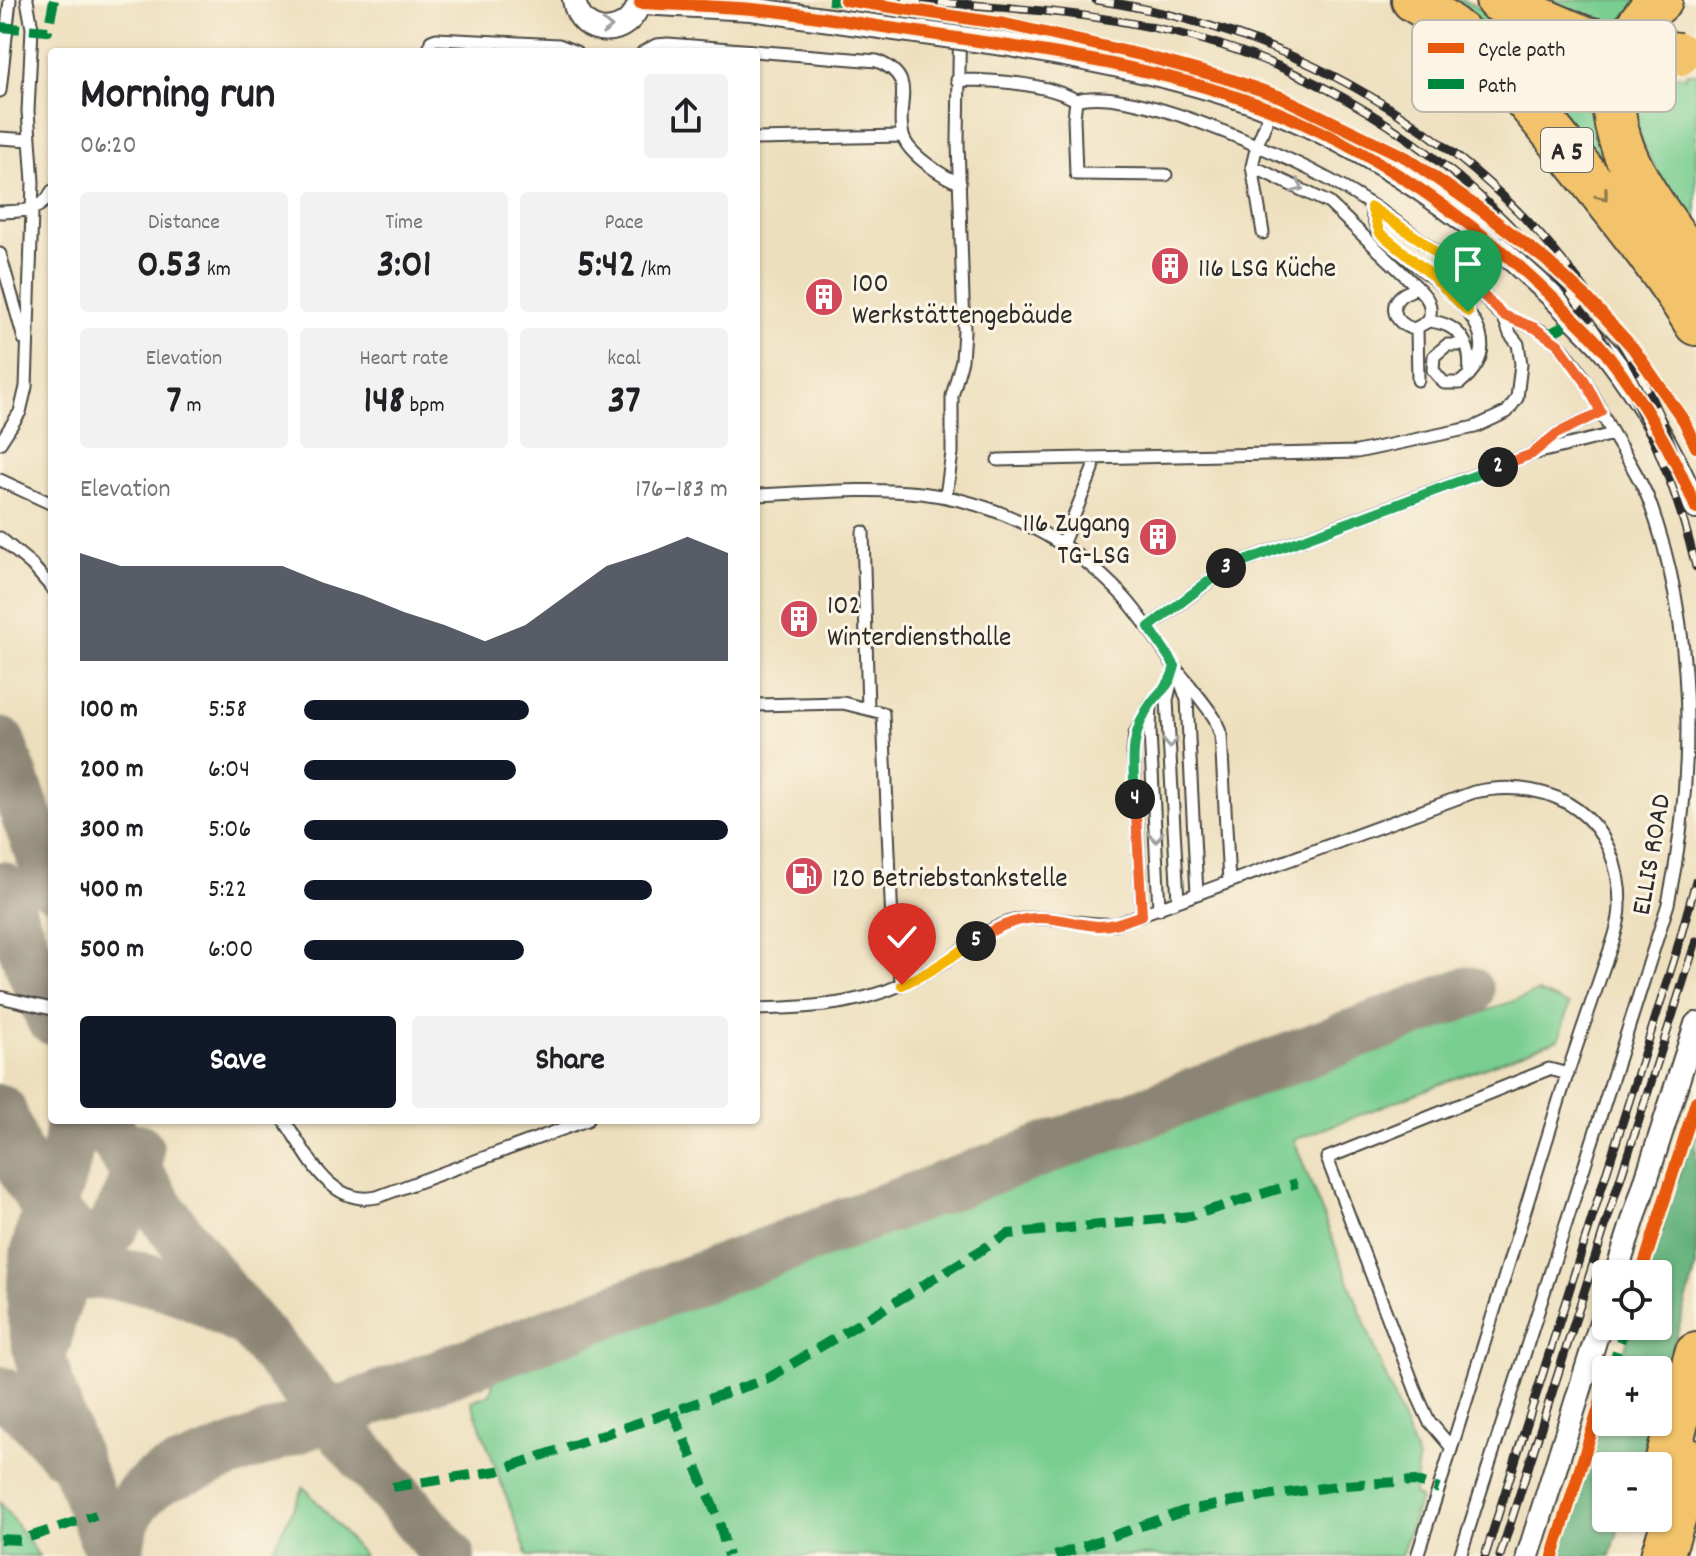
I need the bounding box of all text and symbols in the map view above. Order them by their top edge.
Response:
one-way arrow [601,18,613,36]
legend [1412,20,1676,112]
text: Cycle path [1478,36,1565,67]
text: Morning run [80,66,275,129]
text: Path [1478,72,1517,103]
button: share [644,74,728,158]
text: 06:20 [80,128,137,165]
road number: A 5 [1541,128,1593,172]
one-way arrow [1290,177,1304,193]
one-way arrow [1593,186,1607,201]
text: Distance [148,208,220,239]
text: Time [385,208,423,239]
text: Pace [605,208,643,239]
pin [1434,230,1502,312]
text: 0.53 [137,239,202,296]
text: 3:01 [377,239,431,296]
text: 5:42 [577,239,636,296]
icon: arrive [1446,242,1490,286]
building icon: 116 LSG Küche [1149,245,1191,287]
place label: 116 LSG Küche [1198,251,1336,291]
text: km [202,255,231,286]
text: /km [636,255,671,286]
place label: 100 Werkstättengebäude [852,266,1072,338]
building icon: 100 Werkstättengebäude [803,276,845,318]
text: Elevation [146,344,222,375]
text: Heart rate [360,344,448,375]
text: kcal [607,344,641,375]
text: 7 [166,375,182,432]
text: 148 [363,375,405,432]
text: 37 [607,375,641,432]
text: m [182,391,202,422]
text: bpm [405,391,445,422]
pin: 2 [1478,447,1518,487]
text: 2 [1493,451,1503,482]
text: Elevation [80,472,170,509]
text: 176–183 m [635,472,728,509]
place label: 116 Zugang TG-LSG [1023,506,1130,578]
building icon: 116 Zugang TG-LSG [1137,516,1179,558]
pin: 3 [1206,548,1246,588]
text: 3 [1221,552,1231,583]
place label: 102 Winterdiensthalle [827,588,1011,660]
building icon: 102 Winterdiensthalle [778,598,820,640]
text: 100 m [80,692,138,729]
text: 5:58 [208,692,247,729]
one-way arrow [1161,737,1178,750]
text: 200 m [80,752,144,789]
text: 6:04 [208,752,250,789]
pin: 4 [1115,779,1155,819]
text: 4 [1130,783,1140,814]
street label: ELLIS ROAD [1624,791,1684,919]
text: 300 m [80,812,144,849]
text: 5:06 [208,812,251,849]
one-way arrow [1147,831,1164,844]
fuel station icon: 120 Betriebstankstelle [783,855,825,897]
place label: 120 Betriebstankstelle [832,861,1068,901]
text: 400 m [80,872,143,909]
text: 5:22 [208,872,247,909]
pin [868,903,936,985]
icon: check [880,915,924,959]
pin: 5 [956,921,996,961]
text: 5 [971,925,981,956]
text: 500 m [80,932,144,969]
text: 6:00 [208,932,253,969]
button: Save [80,1016,396,1108]
button: Share [412,1016,728,1108]
map controls [1592,1260,1672,1532]
button: locate [1592,1260,1672,1340]
button: + [1592,1356,1672,1436]
button: − [1592,1452,1672,1532]

